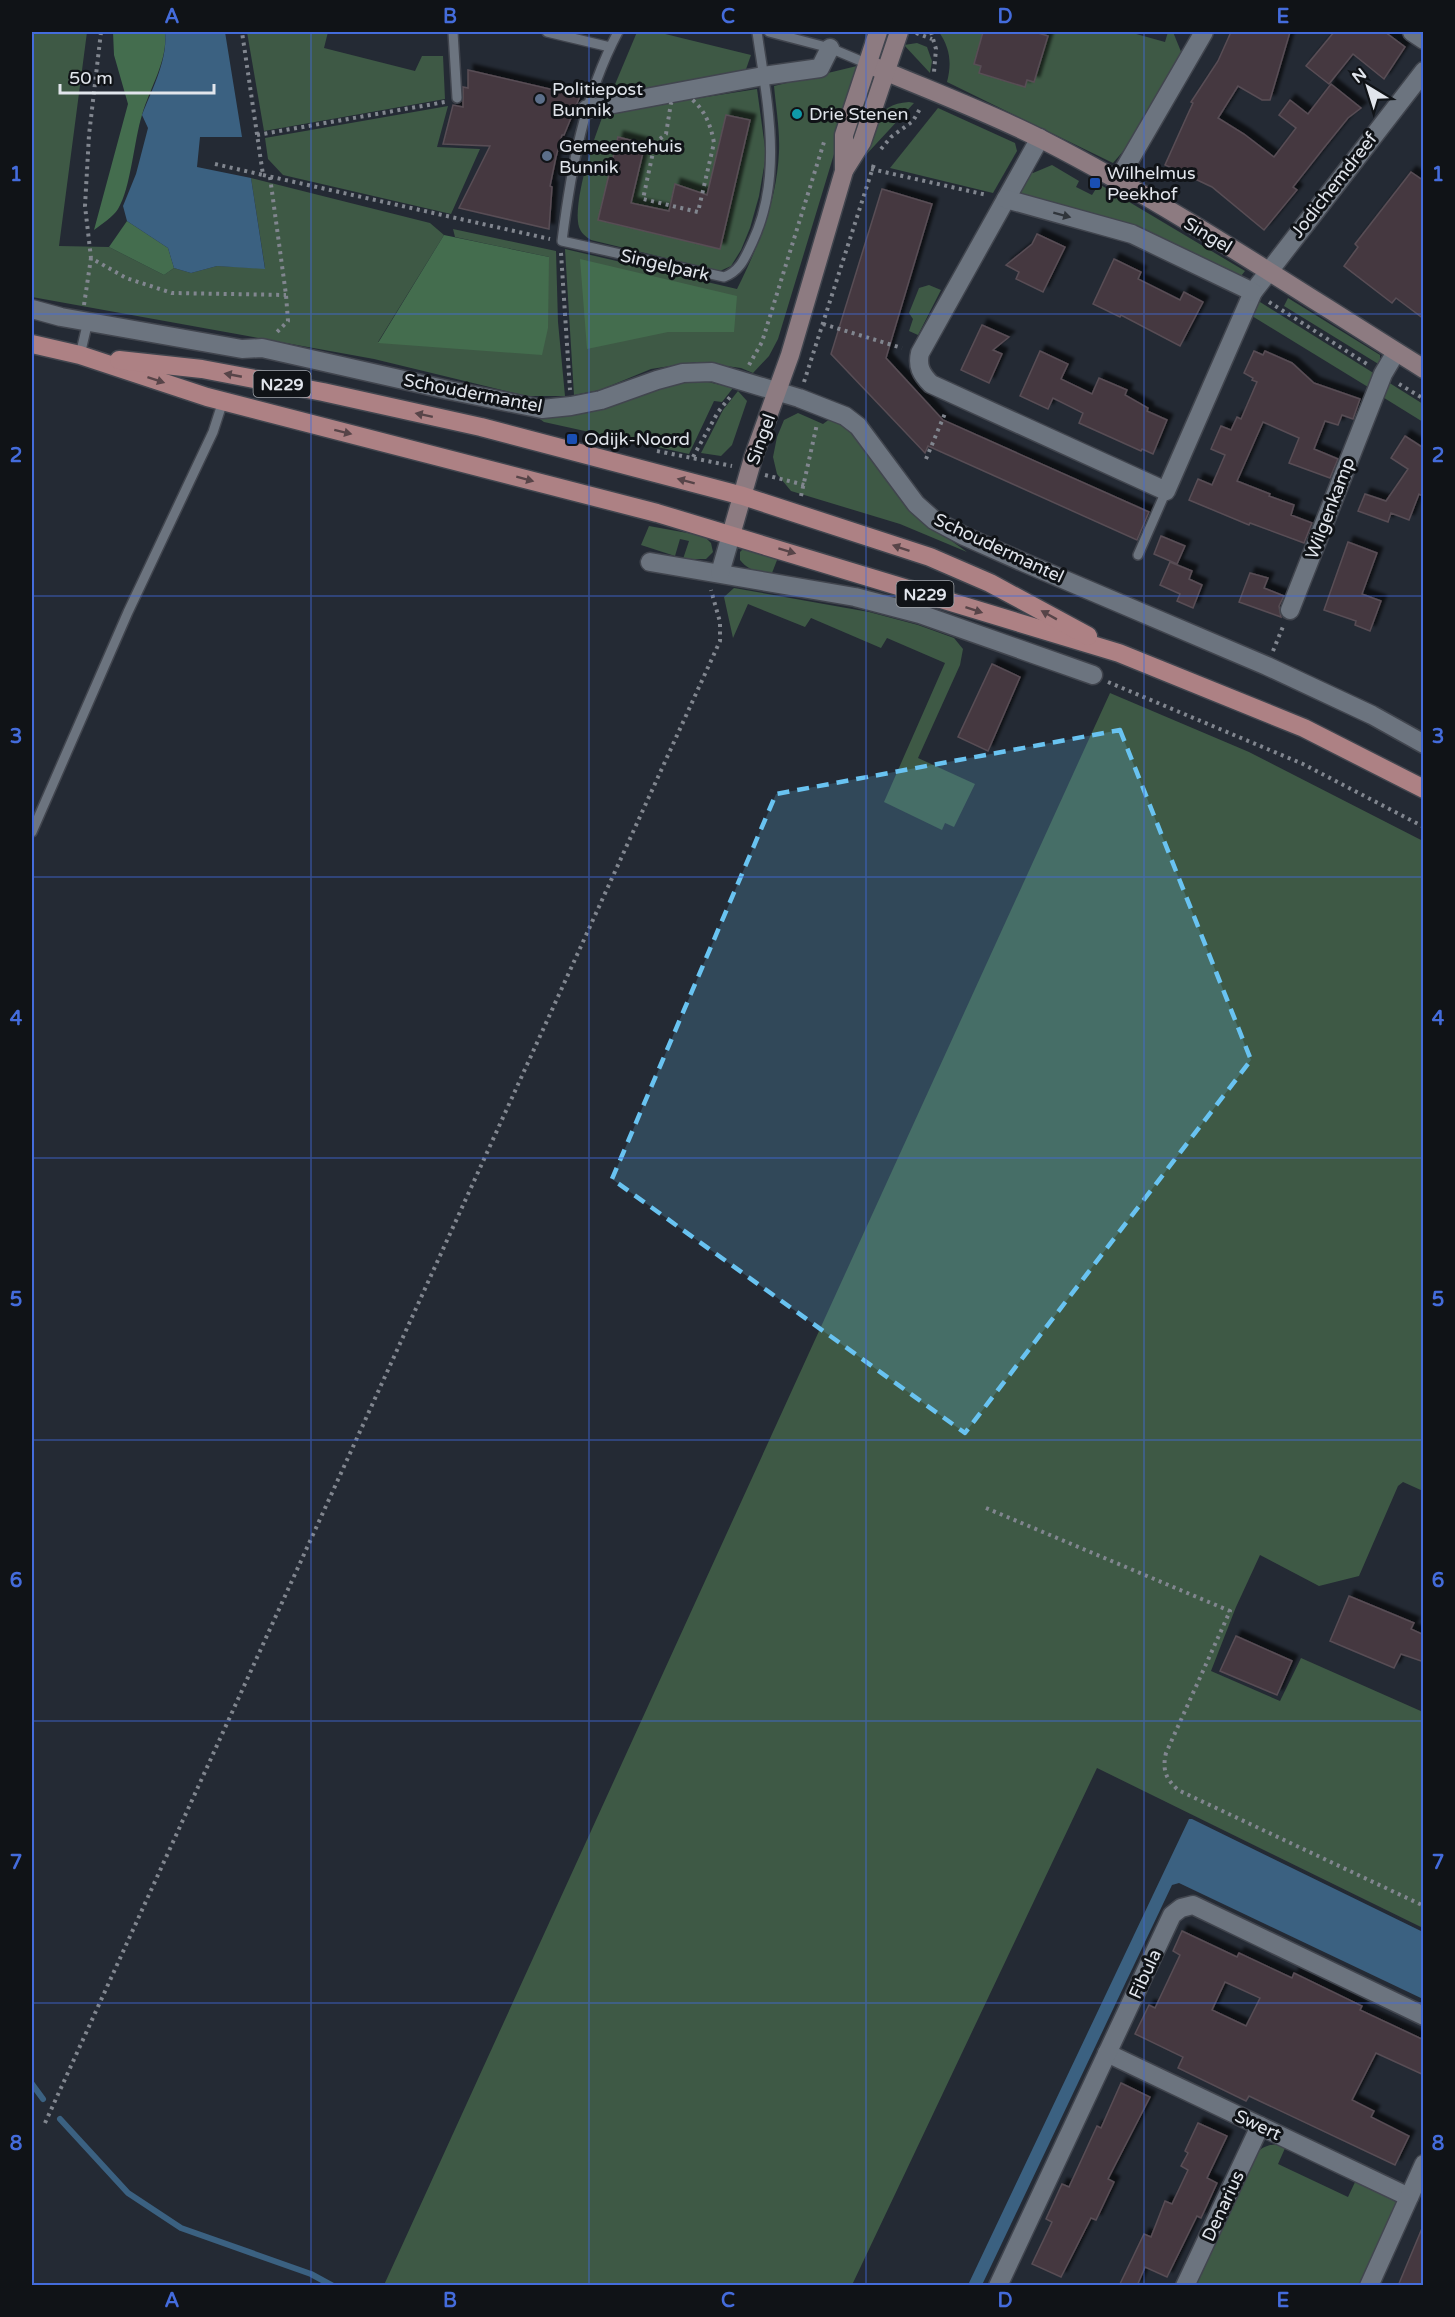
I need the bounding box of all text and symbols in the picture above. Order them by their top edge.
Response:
text: A [165,5,180,29]
text: B [443,5,457,29]
text: C [721,5,735,29]
text: D [997,5,1013,29]
text: E [1277,5,1290,29]
scale bar [60,57,214,95]
north arrow [1338,57,1398,117]
text: N [1348,64,1371,88]
text: 50 m [69,67,113,89]
place label: Politiepost Bunnik [552,78,643,121]
marker: Politiepost Bunnik [533,92,547,106]
place label: Drie Stenen [809,103,908,125]
marker: Drie Stenen [790,107,804,121]
street label: Jodichemdreef [1286,128,1382,242]
place label: Gemeentehuis Bunnik [559,135,682,178]
marker: Gemeentehuis Bunnik [540,149,554,163]
place label: Wilhelmus Peekhof [1107,162,1196,205]
text: 1 [10,163,22,187]
text: 1 [1432,163,1444,187]
marker: Wilhelmus Peekhof [1088,176,1102,190]
one-way arrow [1053,210,1071,220]
street label: Singel [1180,212,1236,258]
street label: Singelpark [618,244,712,286]
street label: Schoudermantel [402,369,544,417]
one-way arrow [223,370,242,379]
road number: N229 [254,371,310,397]
one-way arrow [147,376,165,385]
one-way arrow [414,410,433,419]
street label: Singel [742,411,780,467]
one-way arrow [334,427,353,437]
place label: Odijk-Noord [584,428,690,450]
marker: Odijk-Noord [565,432,579,446]
text: 2 [10,444,22,468]
text: 2 [1432,444,1444,468]
street label: Wilgenkamp [1301,454,1359,562]
one-way arrow [516,475,534,484]
one-way arrow [677,475,695,485]
street label: Schoudermantel [931,508,1067,588]
one-way arrow [892,542,910,552]
one-way arrow [779,547,797,557]
road number: N229 [896,581,954,607]
one-way arrow [965,605,983,615]
one-way arrow [1040,610,1057,620]
text: 3 [10,725,22,749]
text: 3 [1432,725,1444,749]
text: 4 [10,1007,23,1031]
text: 4 [1432,1007,1445,1031]
text: 5 [10,1288,22,1312]
text: 5 [1432,1288,1444,1312]
text: 6 [10,1569,22,1593]
text: 6 [1432,1569,1444,1593]
text: 7 [10,1851,22,1875]
text: 7 [1432,1851,1444,1875]
street label: Fibula [1124,1946,1166,2002]
street label: Swert [1231,2105,1285,2145]
text: 8 [10,2132,22,2156]
text: 8 [1432,2132,1444,2156]
street label: Denarius [1197,2167,1249,2245]
text: A [165,2289,180,2313]
text: B [443,2289,457,2313]
text: C [721,2289,735,2313]
text: D [997,2289,1013,2313]
text: E [1277,2289,1290,2313]

